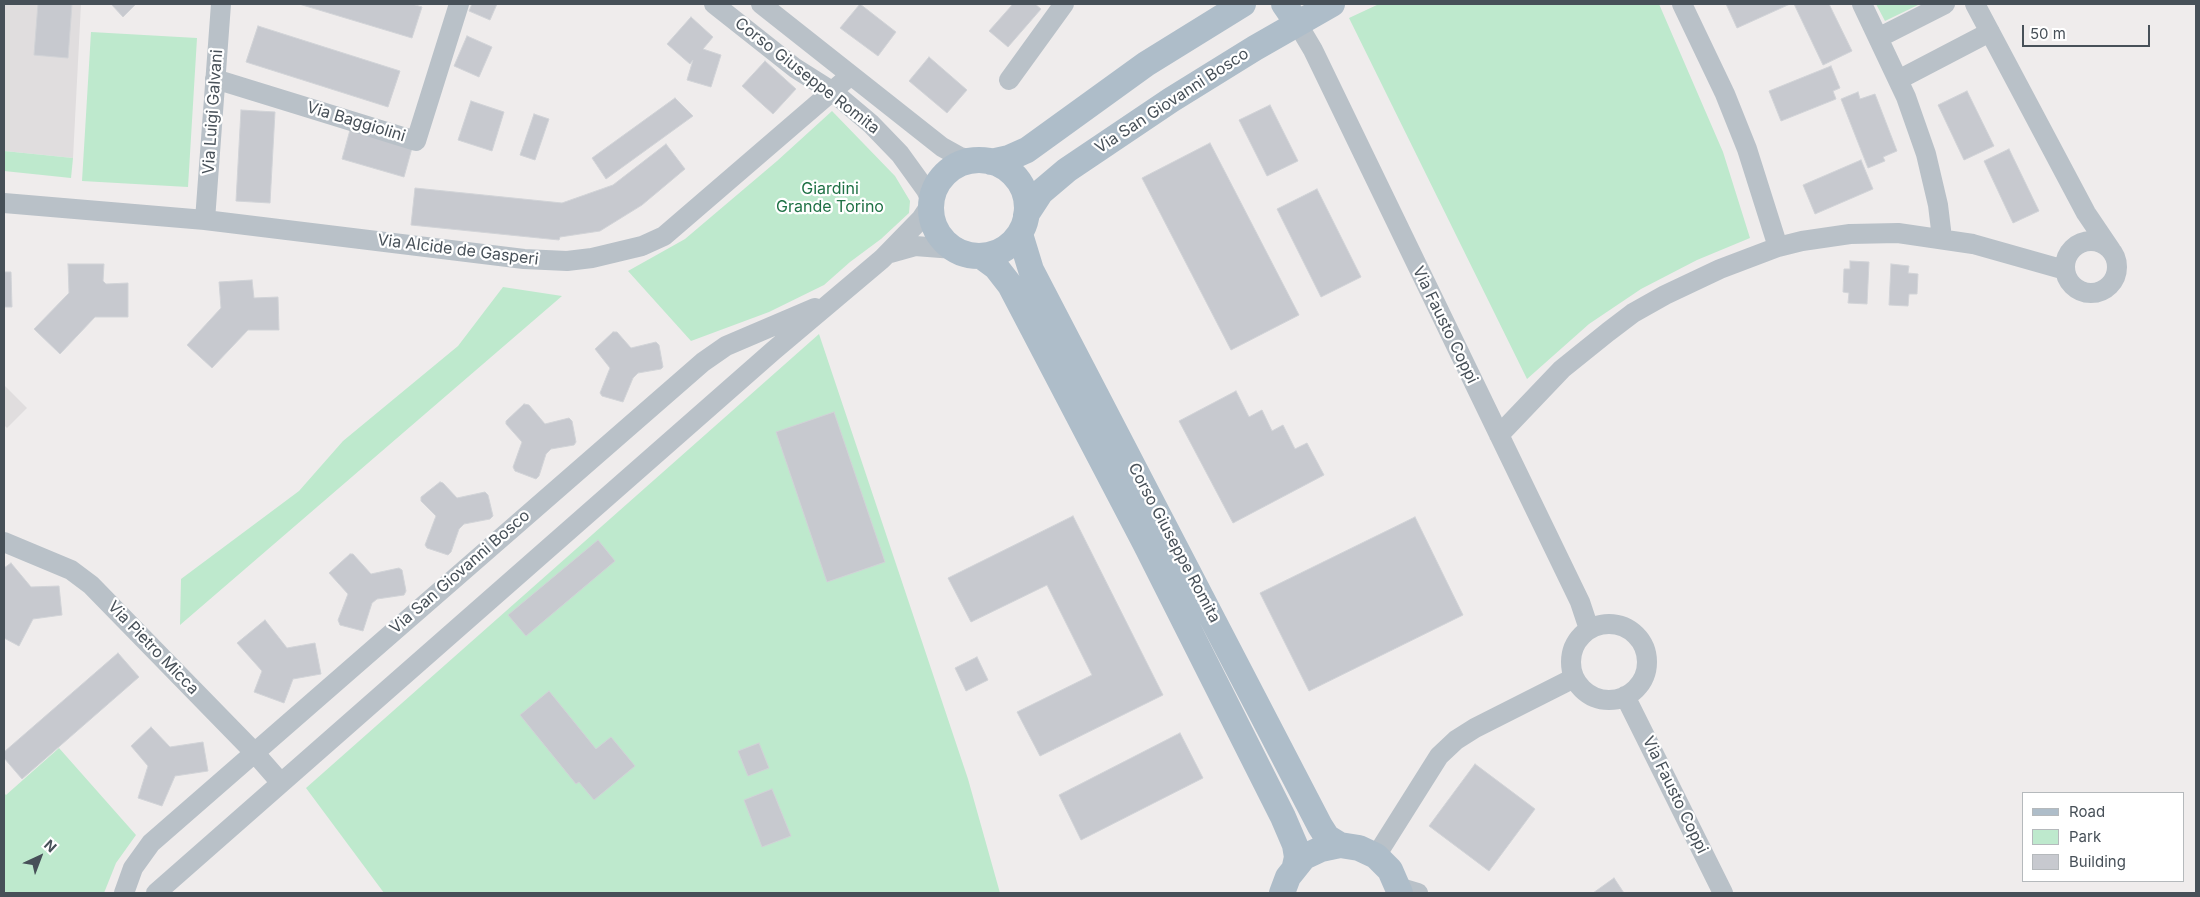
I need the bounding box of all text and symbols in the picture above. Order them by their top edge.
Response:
street label: Corso Giuseppe Romita [731,14,883,138]
scale bar [2025,15,2152,47]
text: 50 m [2030,24,2066,43]
street label: Via San Giovanni Bosco [1092,44,1252,158]
street label: Via Luigi Galvani [199,49,227,175]
street label: Via Baggiolini [304,98,408,146]
park label: Giardini Grande Torino [776,179,884,217]
street label: Via Alcide de Gasperi [376,231,540,269]
street label: Via Fausto Coppi [1408,263,1482,387]
street label: Corso Giuseppe Romita [1124,460,1224,626]
street label: Via San Giovanni Bosco [386,506,534,638]
street label: Via Pietro Micca [103,597,203,699]
street label: Via Fausto Coppi [1638,733,1712,857]
legend [2022,792,2185,882]
text: Road [2069,802,2105,821]
text: Park [2069,827,2101,846]
north arrow [15,832,65,882]
text: N [41,836,60,856]
text: Building [2069,852,2126,871]

